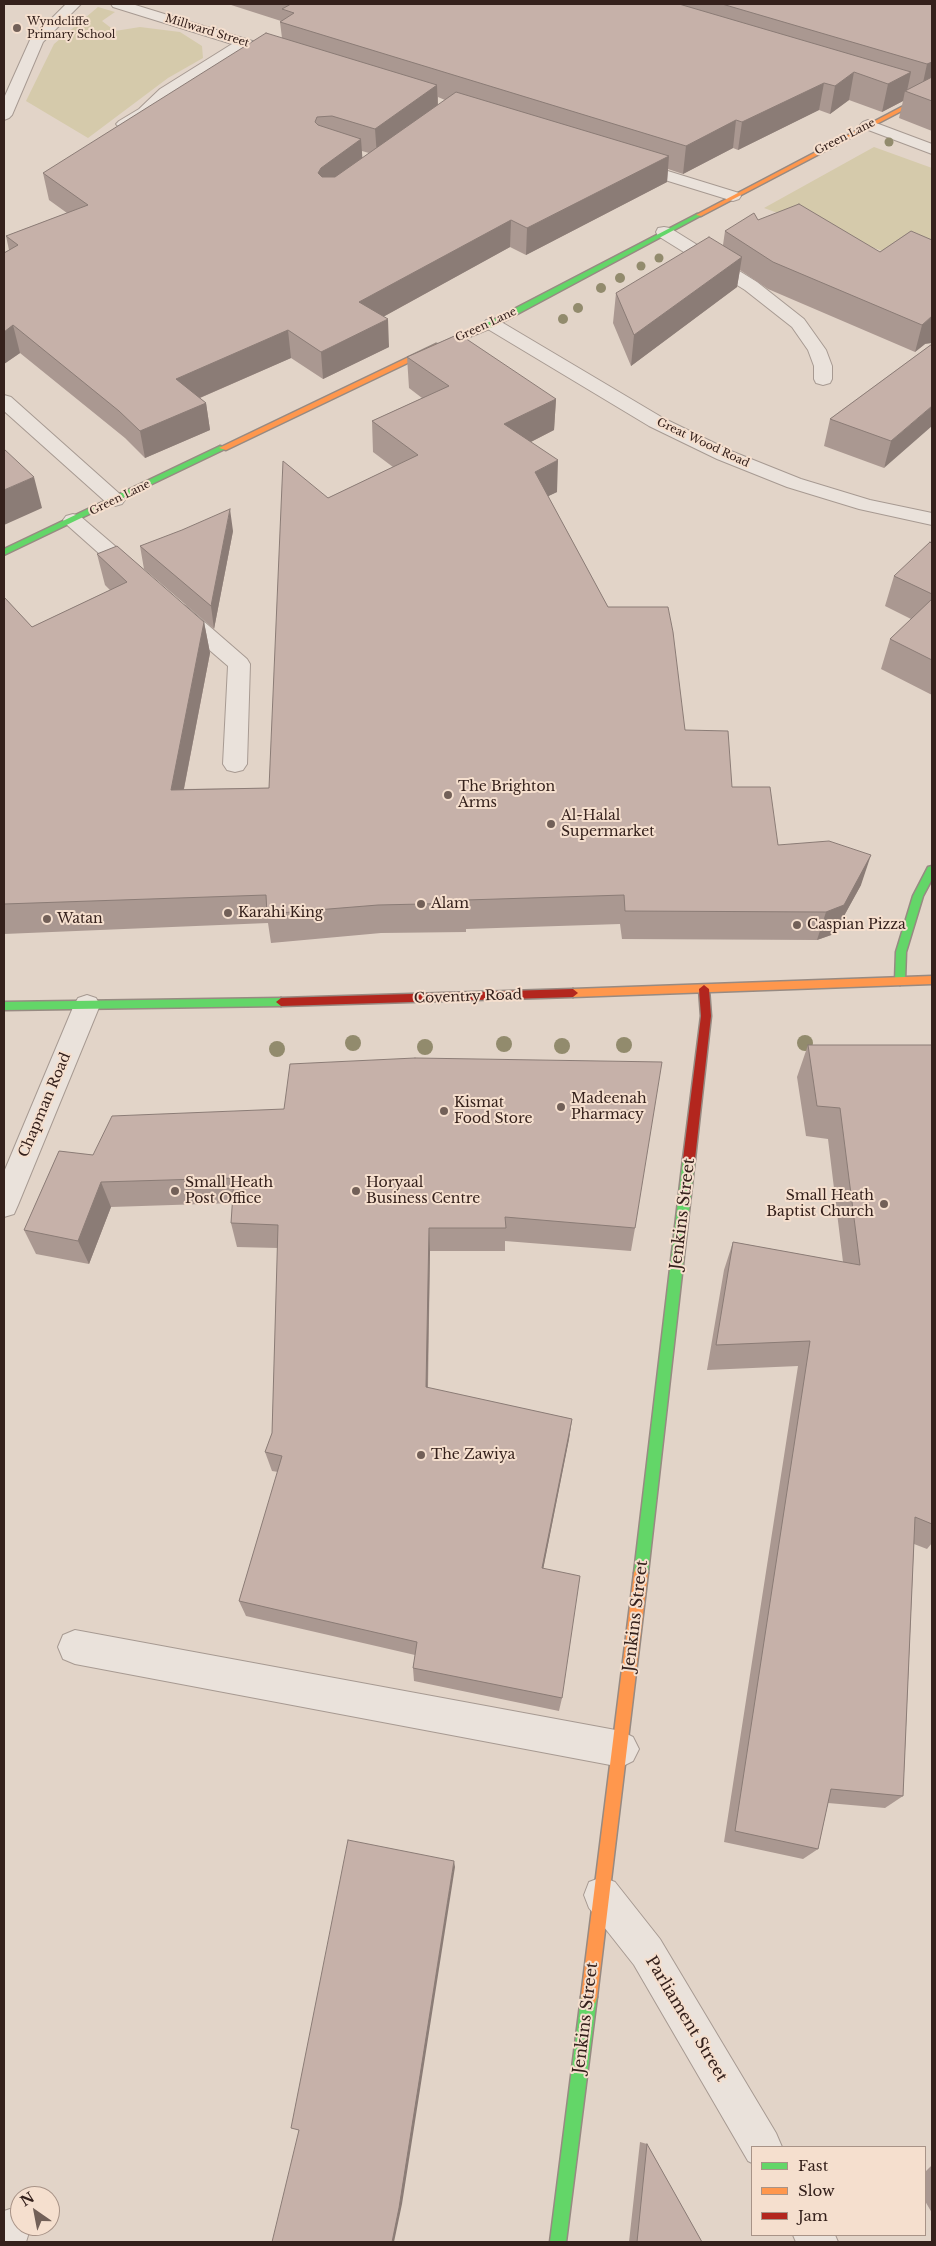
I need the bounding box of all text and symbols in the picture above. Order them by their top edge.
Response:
street label: Millward Street [163,12,251,50]
place label: Wyndcliffe Primary School [27,15,115,41]
marker: Wyndcliffe Primary School [11,22,23,34]
street label: Green Lane [813,116,877,158]
street label: Green Lane [453,305,519,345]
street label: Great Wood Road [655,416,751,470]
street label: Green Lane [87,478,153,518]
place label: The Brighton Arms [458,779,555,812]
marker: The Brighton Arms [442,789,454,801]
place label: Al-Halal Supermarket [561,808,654,840]
marker: Al-Halal Supermarket [545,818,557,830]
place label: Alam [431,896,469,912]
marker: Alam [415,898,427,910]
place label: Karahi King [238,905,323,921]
marker: Karahi King [222,907,234,919]
place label: Watan [57,911,103,927]
marker: Watan [41,913,53,925]
place label: Caspian Pizza [807,917,906,933]
marker: Caspian Pizza [791,919,803,931]
street label: Coventry Road [414,987,522,1007]
street label: Chapman Road [15,1050,75,1160]
place label: Madeenah Pharmacy [571,1091,647,1124]
place label: Kismat Food Store [454,1095,533,1128]
marker: Madeenah Pharmacy [555,1101,567,1113]
marker: Kismat Food Store [438,1105,450,1117]
street label: Jenkins Street [667,1157,699,1271]
place label: Small Heath Post Office [185,1175,273,1208]
place label: Horyaal Business Centre [366,1175,480,1208]
marker: Small Heath Post Office [169,1185,181,1197]
marker: Horyaal Business Centre [350,1185,362,1197]
place label: Small Heath Baptist Church [766,1188,874,1220]
marker: Small Heath Baptist Church [878,1198,890,1210]
place label: The Zawiya [431,1447,515,1463]
marker: The Zawiya [415,1449,427,1461]
street label: Jenkins Street [620,1559,652,1673]
street label: Parliament Street [641,1953,731,2085]
street label: Jenkins Street [570,1961,602,2075]
legend [751,2146,926,2236]
text: Fast [798,2156,828,2175]
text: Slow [798,2181,835,2200]
north arrow [10,2186,60,2236]
text: N [17,2188,38,2210]
text: Jam [798,2206,828,2225]

